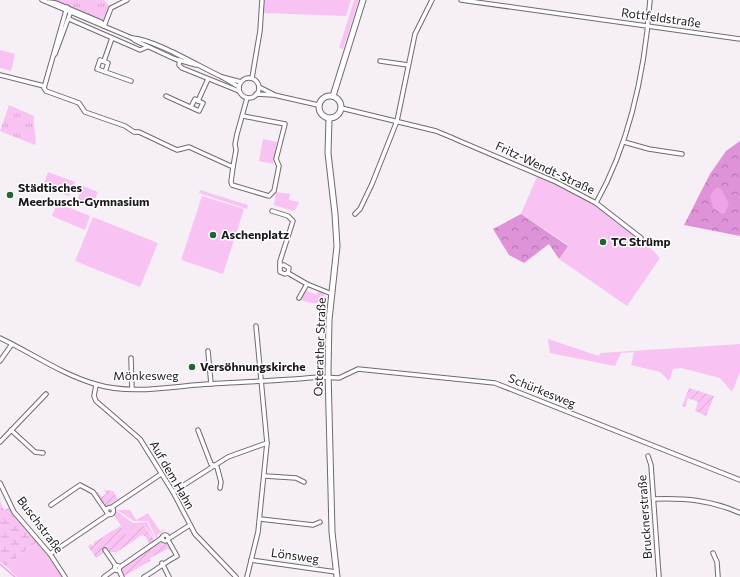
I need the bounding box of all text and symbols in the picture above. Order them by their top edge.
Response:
street label: Rottfeldstraße [620,4,702,30]
street label: Fritz-Wendt-Straße [494,138,597,196]
place label: Städtisches Meerbusch-Gymnasium [18,180,150,208]
marker: Städtisches Meerbusch-Gymnasium [5,190,15,200]
place label: Aschenplatz [221,227,289,241]
marker: Aschenplatz [208,230,218,240]
place label: TC Strümp [611,234,671,248]
marker: TC Strümp [598,237,608,247]
street label: Osterather Straße [310,297,328,397]
place label: Versöhnungskirche [200,359,306,373]
marker: Versöhnungskirche [187,362,197,372]
street label: Mönkesweg [113,368,179,382]
street label: Schürkesweg [507,370,579,410]
street label: Auf dem Hahn [148,438,198,511]
street label: Brucknerstraße [634,474,654,560]
street label: Buschstraße [15,493,67,556]
street label: Lönsweg [270,545,321,565]

